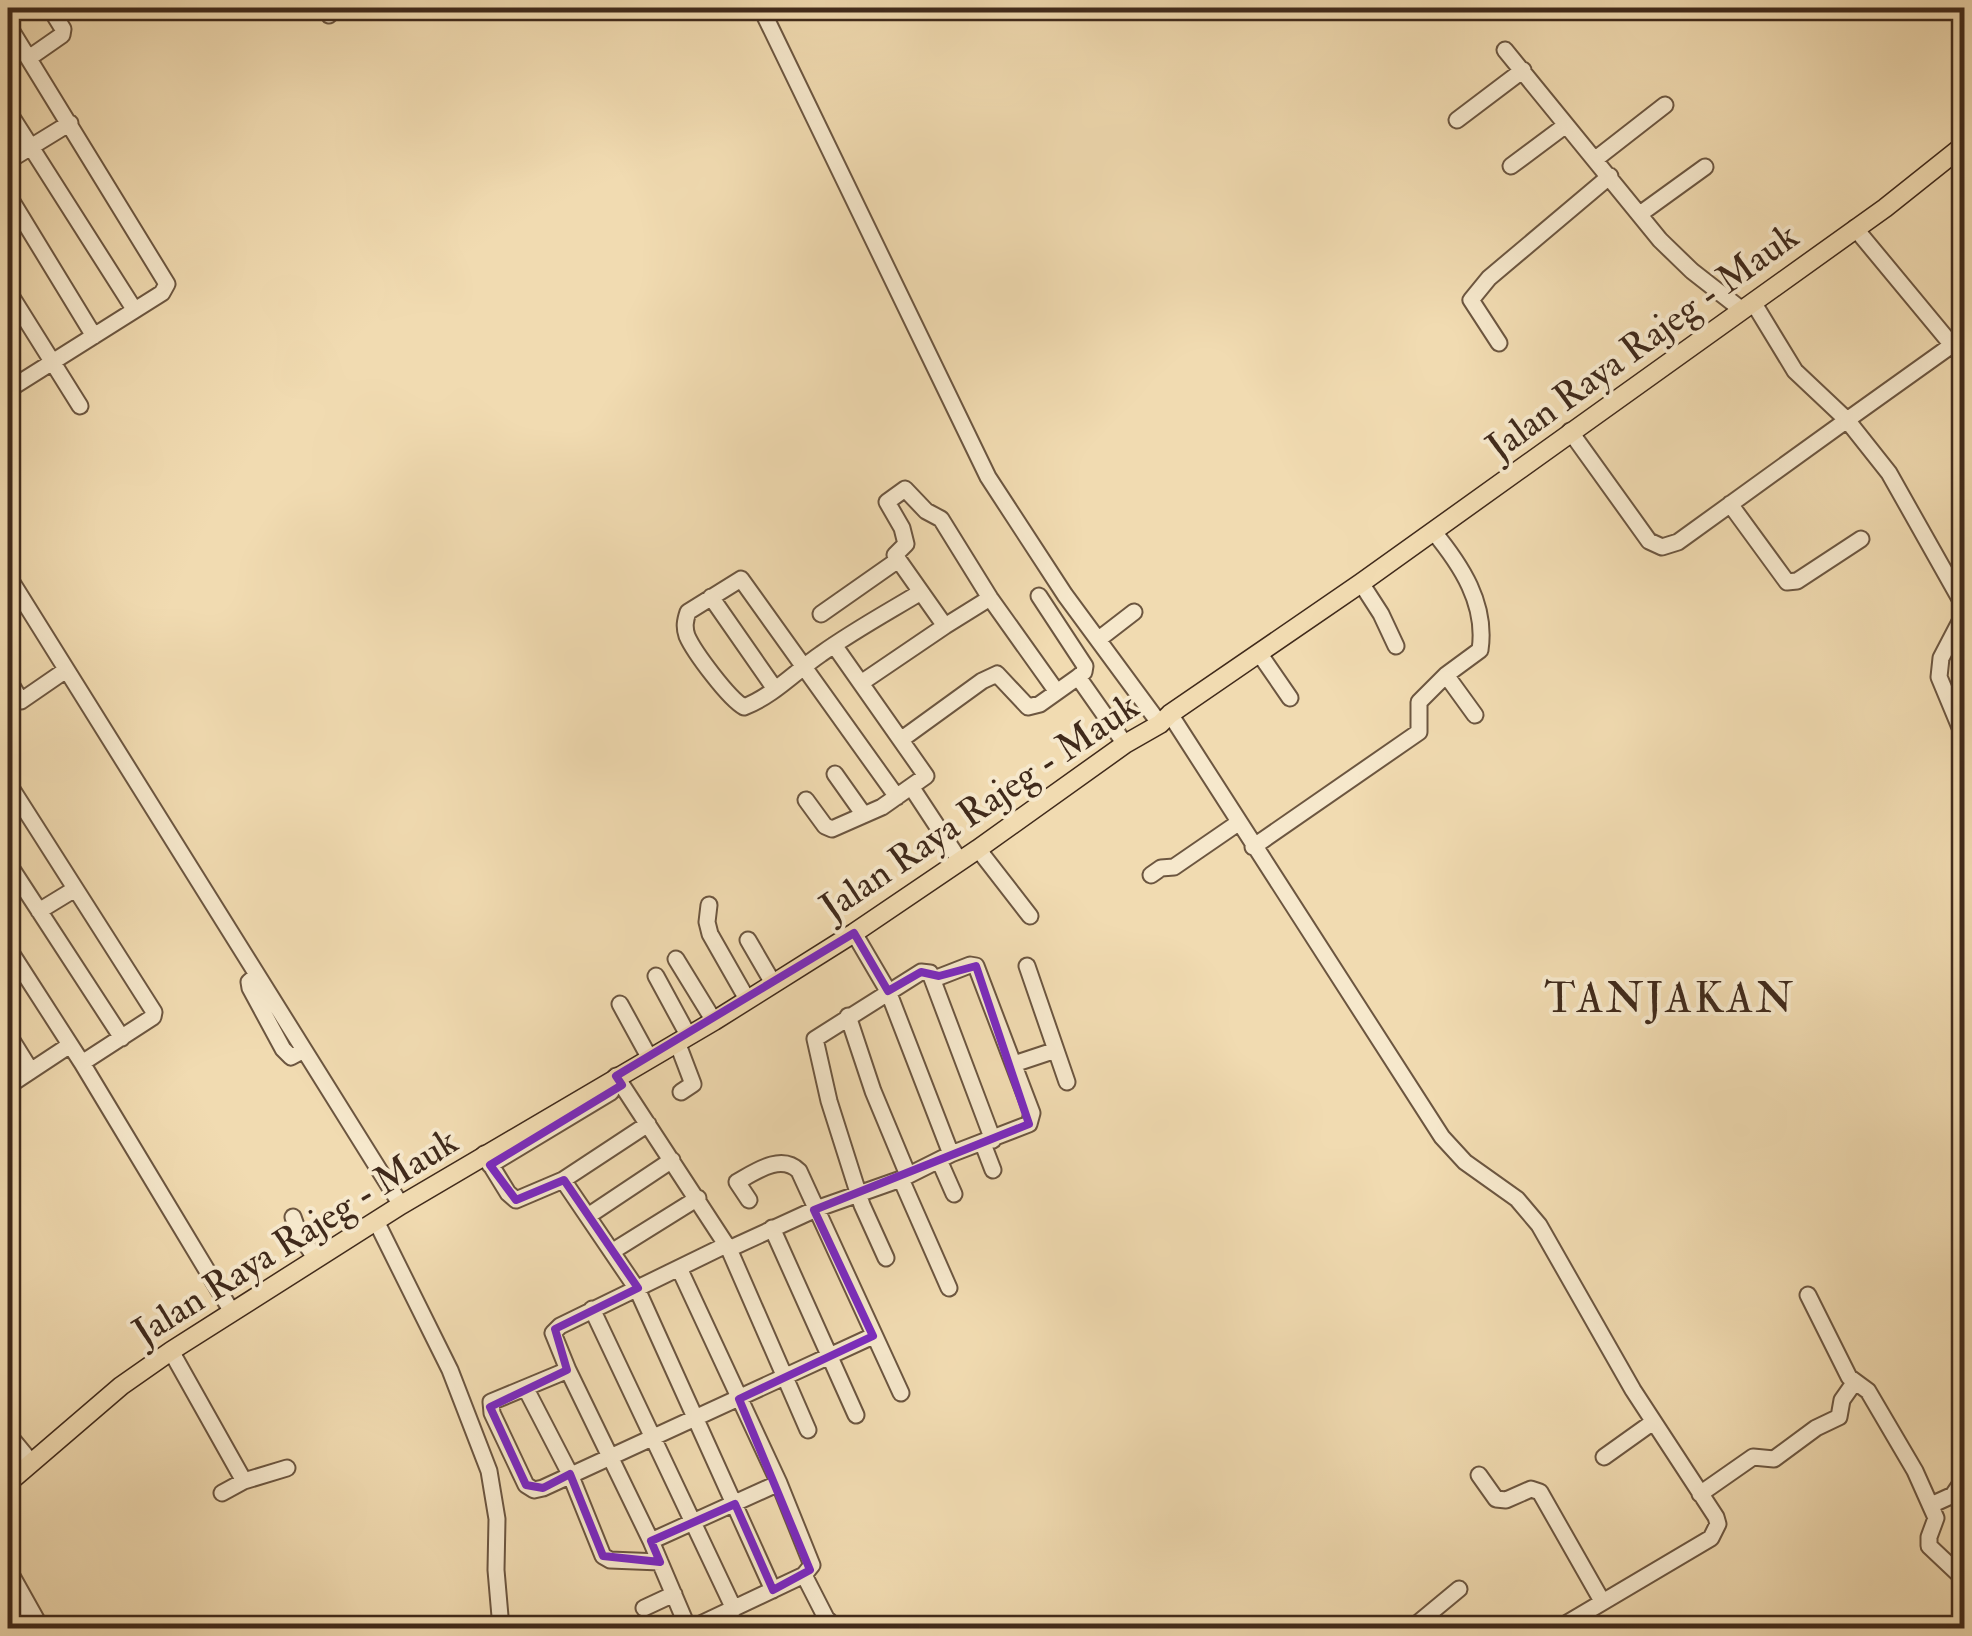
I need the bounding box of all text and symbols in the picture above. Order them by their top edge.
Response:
street label: Jalan Raya Rajeg - Mauk [1476,212,1808,472]
street label: Jalan Raya Rajeg - Mauk [810,682,1148,932]
district label: TANJAKAN [1544,973,1796,1025]
street label: Jalan Raya Rajeg - Mauk [123,1117,467,1357]

